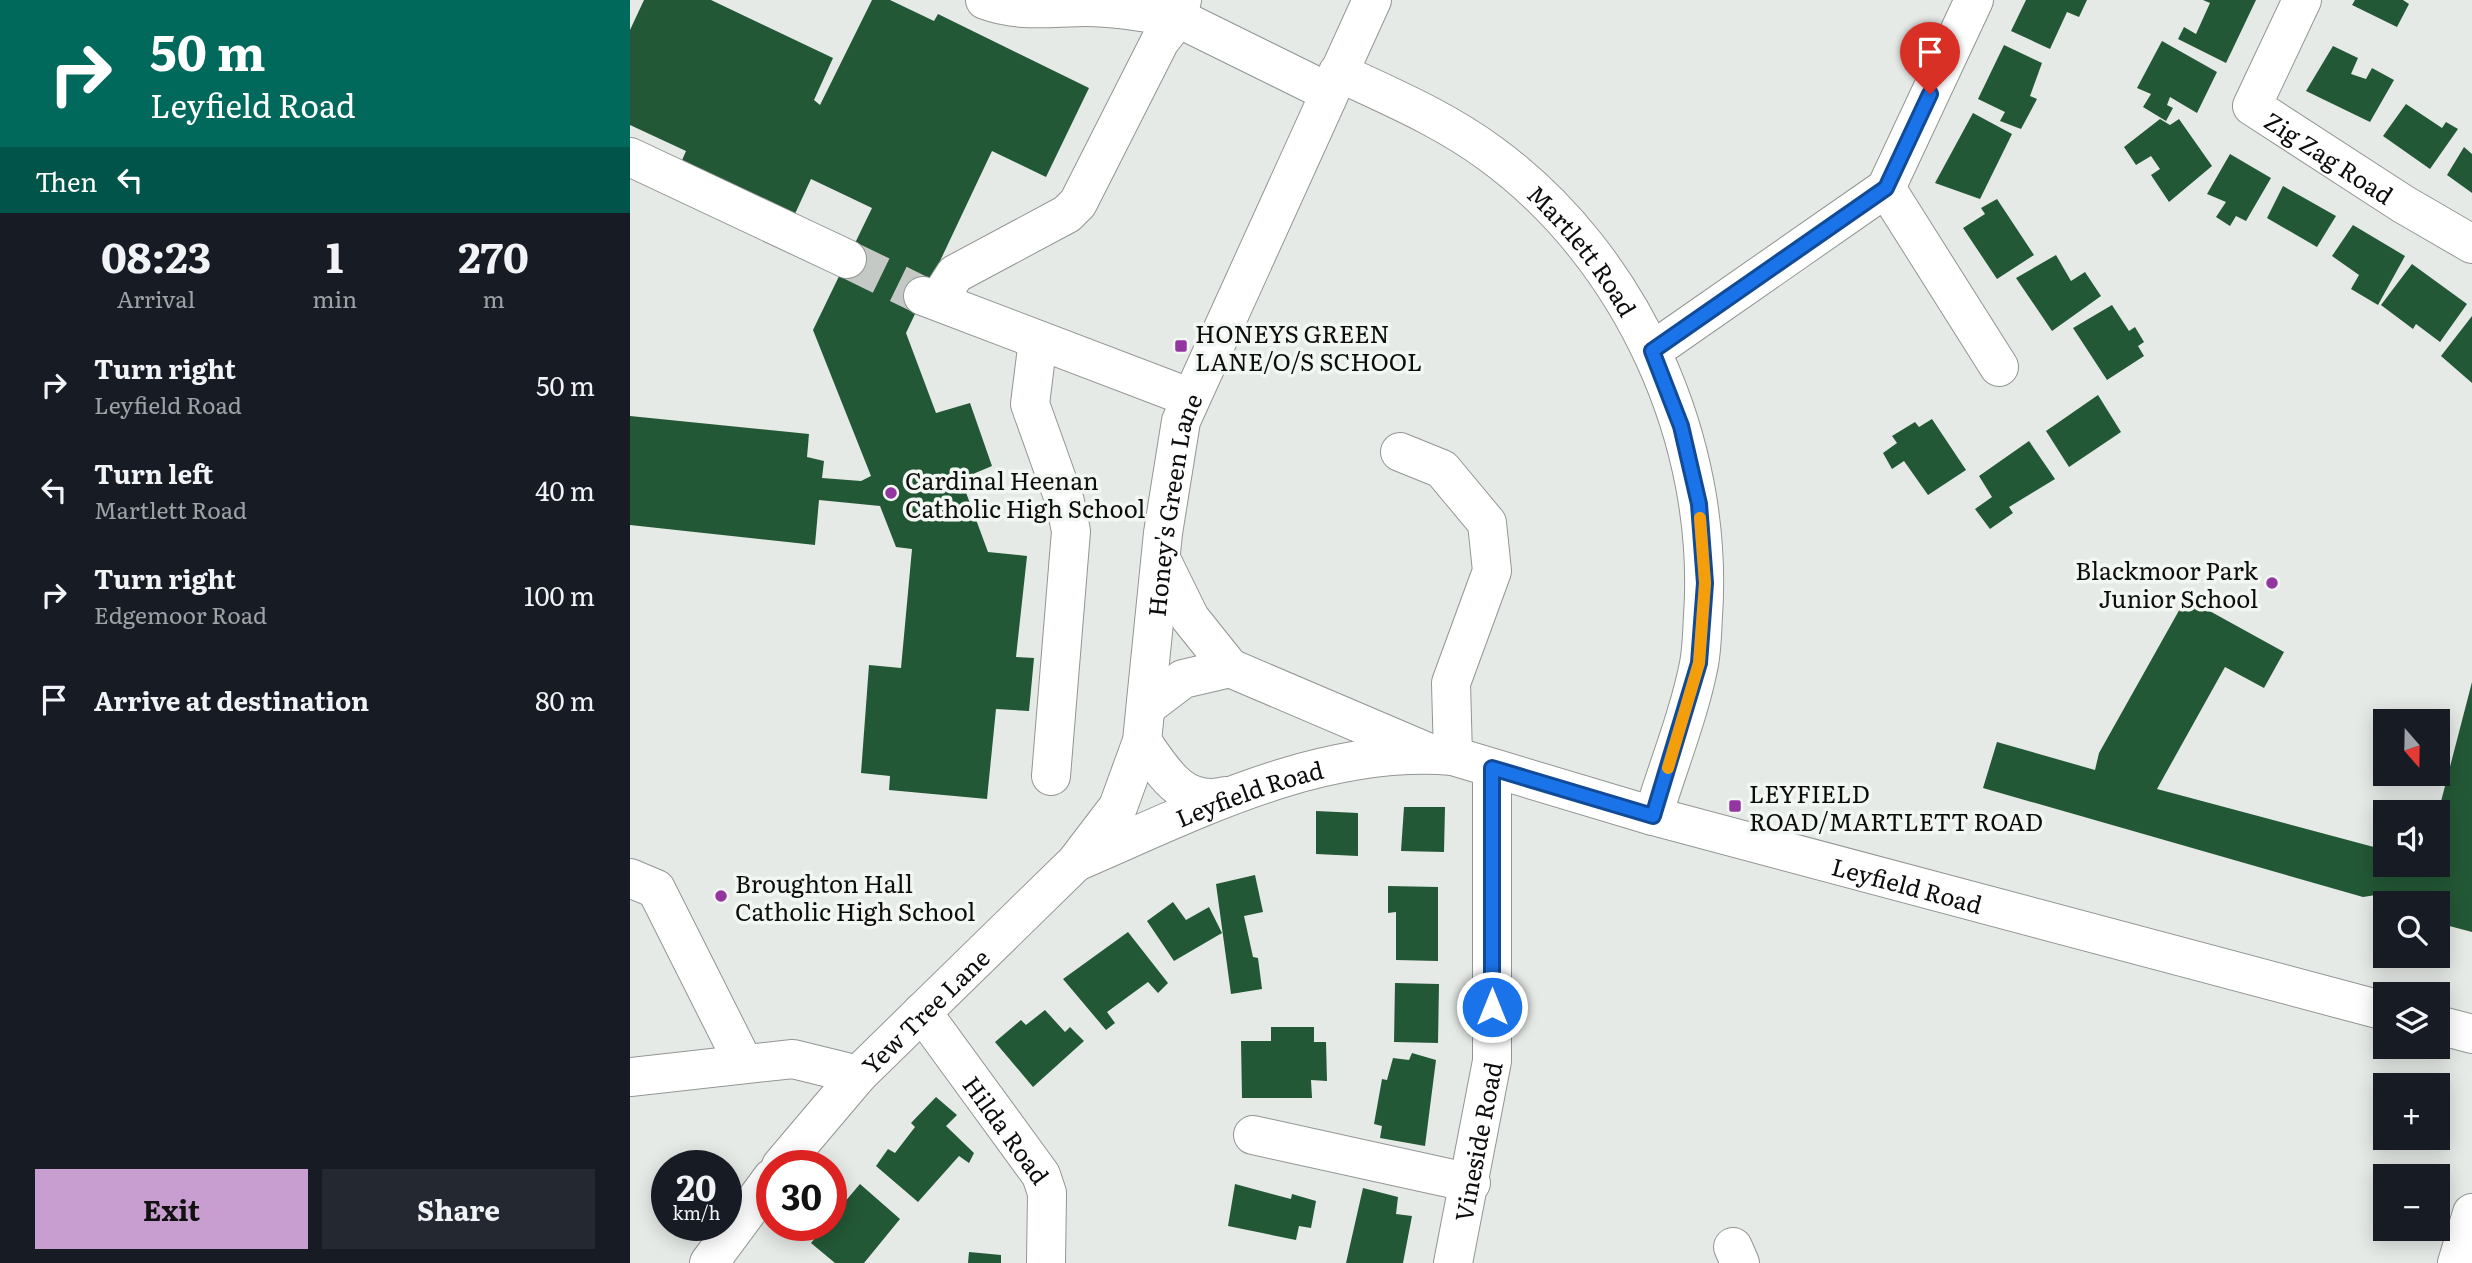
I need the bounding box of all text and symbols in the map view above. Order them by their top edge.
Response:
text: 50 m [150,13,266,86]
pin [1900,22,1960,94]
icon: right [35,28,126,119]
icon: arrive [1911,33,1949,71]
text: Leyfield Road [150,80,356,128]
street label: Zig Zag Road [2259,102,2401,211]
text: Then [35,161,97,200]
icon: left [111,161,149,199]
street label: Martlett Road [1521,176,1647,322]
text: 08:23 [101,224,211,286]
text: 1 [326,224,343,286]
text: 270 [458,224,529,286]
text: Arrival [117,281,195,315]
text: min [312,281,357,315]
text: m [482,281,505,315]
place label: HONEYS GREEN LANE/O/S SCHOOL [1195,315,1422,378]
marker: HONEYS GREEN LANE/O/S SCHOOL [1173,338,1189,354]
text: Turn right [94,348,236,387]
text: 50 m [536,365,595,404]
icon: right [35,366,73,404]
text: Leyfield Road [94,387,242,421]
street label: Honey's Green Lane [1137,387,1209,618]
text: Turn left [94,453,213,492]
place label: Cardinal Heenan Catholic High School [905,462,1145,525]
text: 40 m [535,470,595,509]
icon: left [35,471,73,509]
marker: Cardinal Heenan Catholic High School [883,485,899,501]
text: Martlett Road [94,492,247,526]
place label: Blackmoor Park Junior School [2075,552,2258,615]
text: Turn right [94,558,236,597]
text: 100 m [524,575,595,614]
marker: Blackmoor Park Junior School [2264,575,2280,591]
icon: right [35,576,73,614]
text: Edgemoor Road [94,597,267,631]
text: Arrive at destination [94,680,369,719]
text: 80 m [535,680,595,719]
icon: arrive [35,681,73,719]
north arrow [2373,709,2450,786]
map controls [2373,709,2450,1241]
street label: Leyfield Road [1170,750,1327,834]
place label: LEYFIELD ROAD/MARTLETT ROAD [1749,775,2043,838]
marker: LEYFIELD ROAD/MARTLETT ROAD [1727,798,1743,814]
button: sound [2373,800,2450,877]
street label: Leyfield Road [1828,847,1987,921]
place label: Broughton Hall Catholic High School [735,865,975,928]
marker: Broughton Hall Catholic High School [713,888,729,904]
button: search [2373,891,2450,968]
street label: Yew Tree Lane [852,939,996,1081]
position arrow [1455,970,1529,1044]
button: layers [2373,982,2450,1059]
street label: Vineside Road [1444,1058,1509,1224]
street label: Hilda Road [956,1068,1059,1191]
button: + [2373,1073,2450,1150]
speed limit sign: 30 [756,1150,847,1241]
text: 20 [676,1160,717,1212]
button: − [2373,1164,2450,1241]
button: Exit [35,1169,308,1249]
button: Share [322,1169,595,1249]
text: km/h [673,1199,720,1226]

